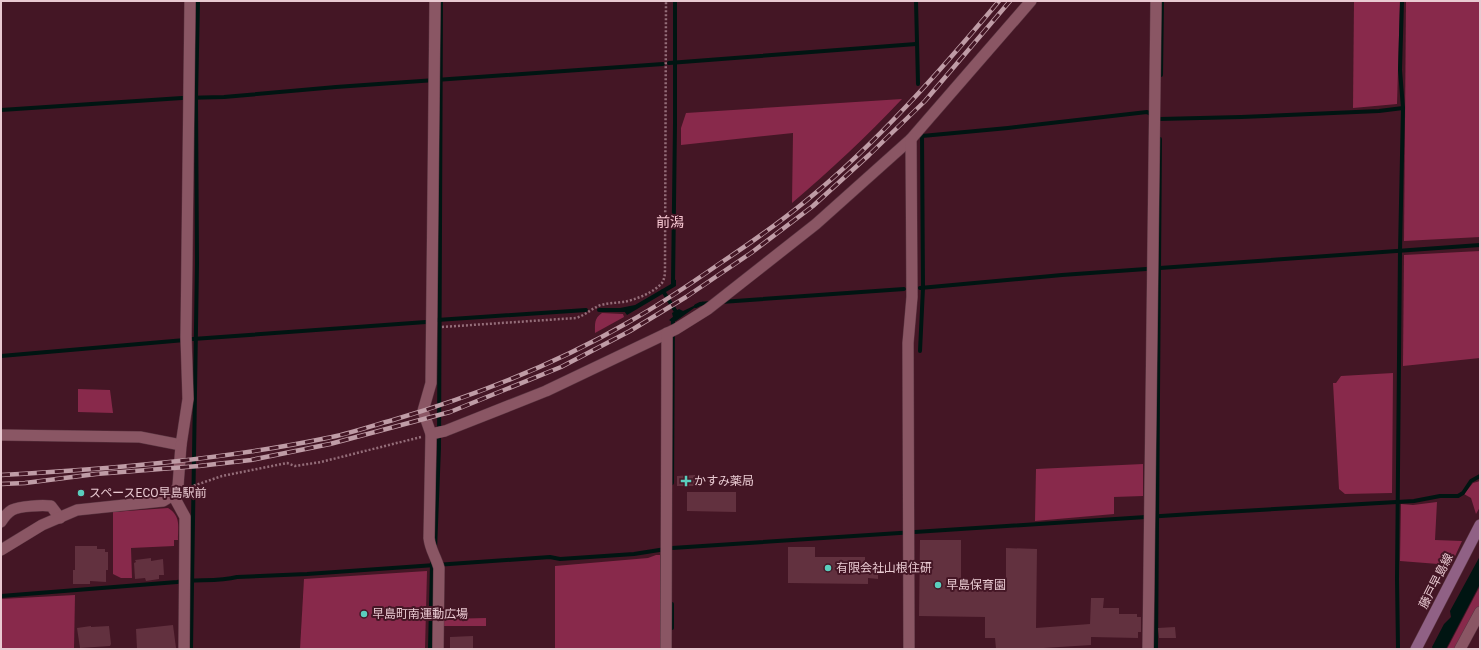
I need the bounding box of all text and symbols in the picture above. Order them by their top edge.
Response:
district label: 前潟 [656,214,684,230]
place label: かすみ薬局 [694,474,754,488]
marker: かすみ薬局 [681,476,691,486]
place label: スペースECO早島駅前 [89,486,206,500]
marker: スペースECO早島駅前 [76,488,86,498]
street label: 藤戸早島線 [1416,551,1456,611]
place label: 有限会社山根住研 [836,561,932,575]
marker: 有限会社山根住研 [823,563,833,573]
place label: 早島保育園 [946,578,1006,592]
marker: 早島保育園 [933,580,943,590]
place label: 早島町南運動広場 [372,607,468,621]
marker: 早島町南運動広場 [359,609,369,619]

